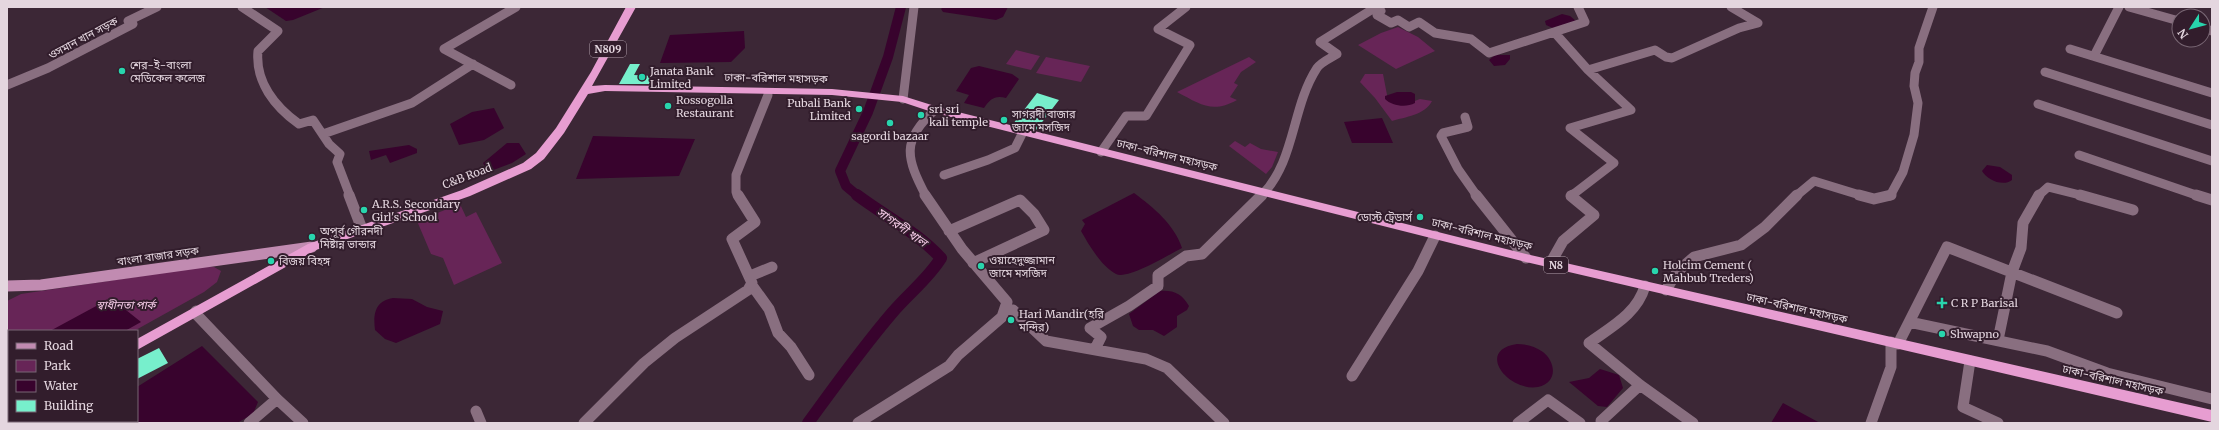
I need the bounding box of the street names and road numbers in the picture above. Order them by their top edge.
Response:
street label: ওসমান খান সড়ক [46,14,120,62]
road number: N809 [590,41,626,57]
street label: ঢাকা-বরিশাল মহাসড়ক [723,70,828,86]
street label: ঢাকা-বরিশাল মহাসড়ক [1114,135,1219,174]
street label: C&B Road [440,160,494,192]
street label: ঢাকা-বরিশাল মহাসড়ক [1429,214,1534,253]
street label: বাংলা বাজার সড়ক [115,243,200,269]
road number: N8 [1544,257,1568,273]
street label: ঢাকা-বরিশাল মহাসড়ক [1744,289,1849,326]
street label: ঢাকা-বরিশাল মহাসড়ক [2060,361,2165,398]

